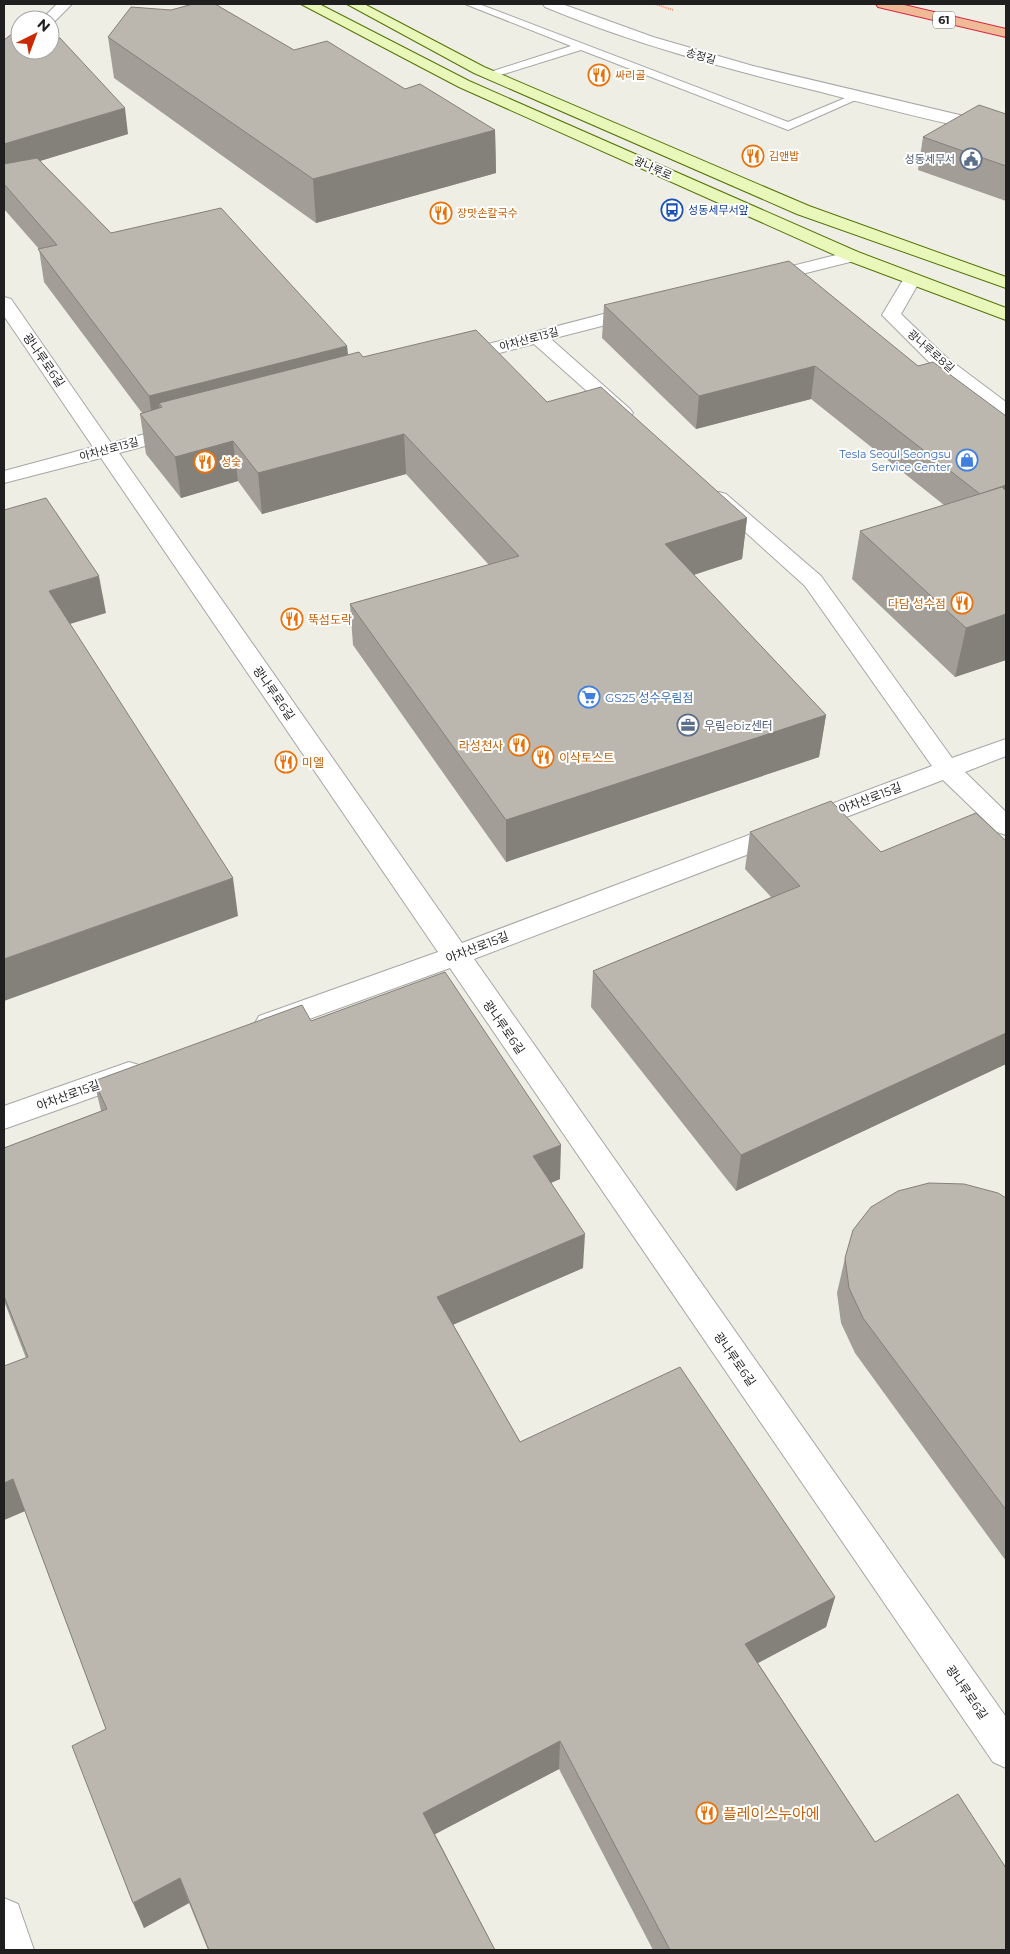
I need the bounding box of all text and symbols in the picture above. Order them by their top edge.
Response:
north arrow [10,10,60,60]
road number: 61 [933,12,955,28]
text: N [33,15,54,36]
street label: 송정길 [684,45,718,67]
restaurant icon: 싸리골 [587,63,611,87]
place label: 싸리골 [615,68,645,82]
restaurant icon: 김앤밥 [741,144,765,168]
public building icon: 성동세무서 [959,147,983,171]
place label: 김앤밥 [769,149,799,163]
place label: 성동세무서 [904,152,955,166]
street label: 광나루로 [632,153,674,183]
bus stop icon: 성동세무서앞 [660,198,684,222]
restaurant icon: 장맛손칼국수 [429,201,453,225]
place label: 성동세무서앞 [688,203,749,217]
place label: 장맛손칼국수 [457,206,518,220]
street label: 아차산로13길 [498,324,560,354]
street label: 광나루로8길 [905,327,957,375]
street label: 광나루로6길 [20,330,68,390]
street label: 아차산로13길 [78,434,140,464]
place label: Tesla Seoul Seongsu Service Center [839,447,951,474]
shop icon: Tesla Seoul Seongsu Service Center [955,448,979,472]
restaurant icon: 성숯 [193,450,217,474]
place label: 성숯 [221,455,241,469]
restaurant icon: 다담 성수점 [950,591,974,615]
place label: 다담 성수점 [888,596,946,611]
restaurant icon: 뚝섬도락 [280,607,304,631]
place label: 뚝섬도락 [308,612,352,627]
street label: 광나루로6길 [250,663,298,723]
supermarket icon: GS25 성수우림점 [577,685,601,709]
place label: GS25 성수우림점 [605,690,694,705]
office icon: 우림ebiz센터 [676,713,700,737]
place label: 우림ebiz센터 [704,718,773,733]
restaurant icon: 라성천사 [507,733,531,757]
place label: 라성천사 [459,738,503,753]
restaurant icon: 이삭토스트 [531,745,555,769]
restaurant icon: 미엘 [274,750,298,774]
place label: 이삭토스트 [559,750,614,765]
place label: 미엘 [302,755,324,770]
street label: 아차산로15길 [836,779,904,817]
street label: 아차산로15길 [443,928,511,966]
street label: 광나루로6길 [480,997,528,1057]
street label: 아차산로15길 [34,1077,102,1113]
street label: 광나루로6길 [711,1329,759,1389]
street label: 광나루로6길 [943,1662,991,1722]
restaurant icon: 플레이스누아에 [695,1801,719,1825]
place label: 플레이스누아에 [723,1804,820,1823]

